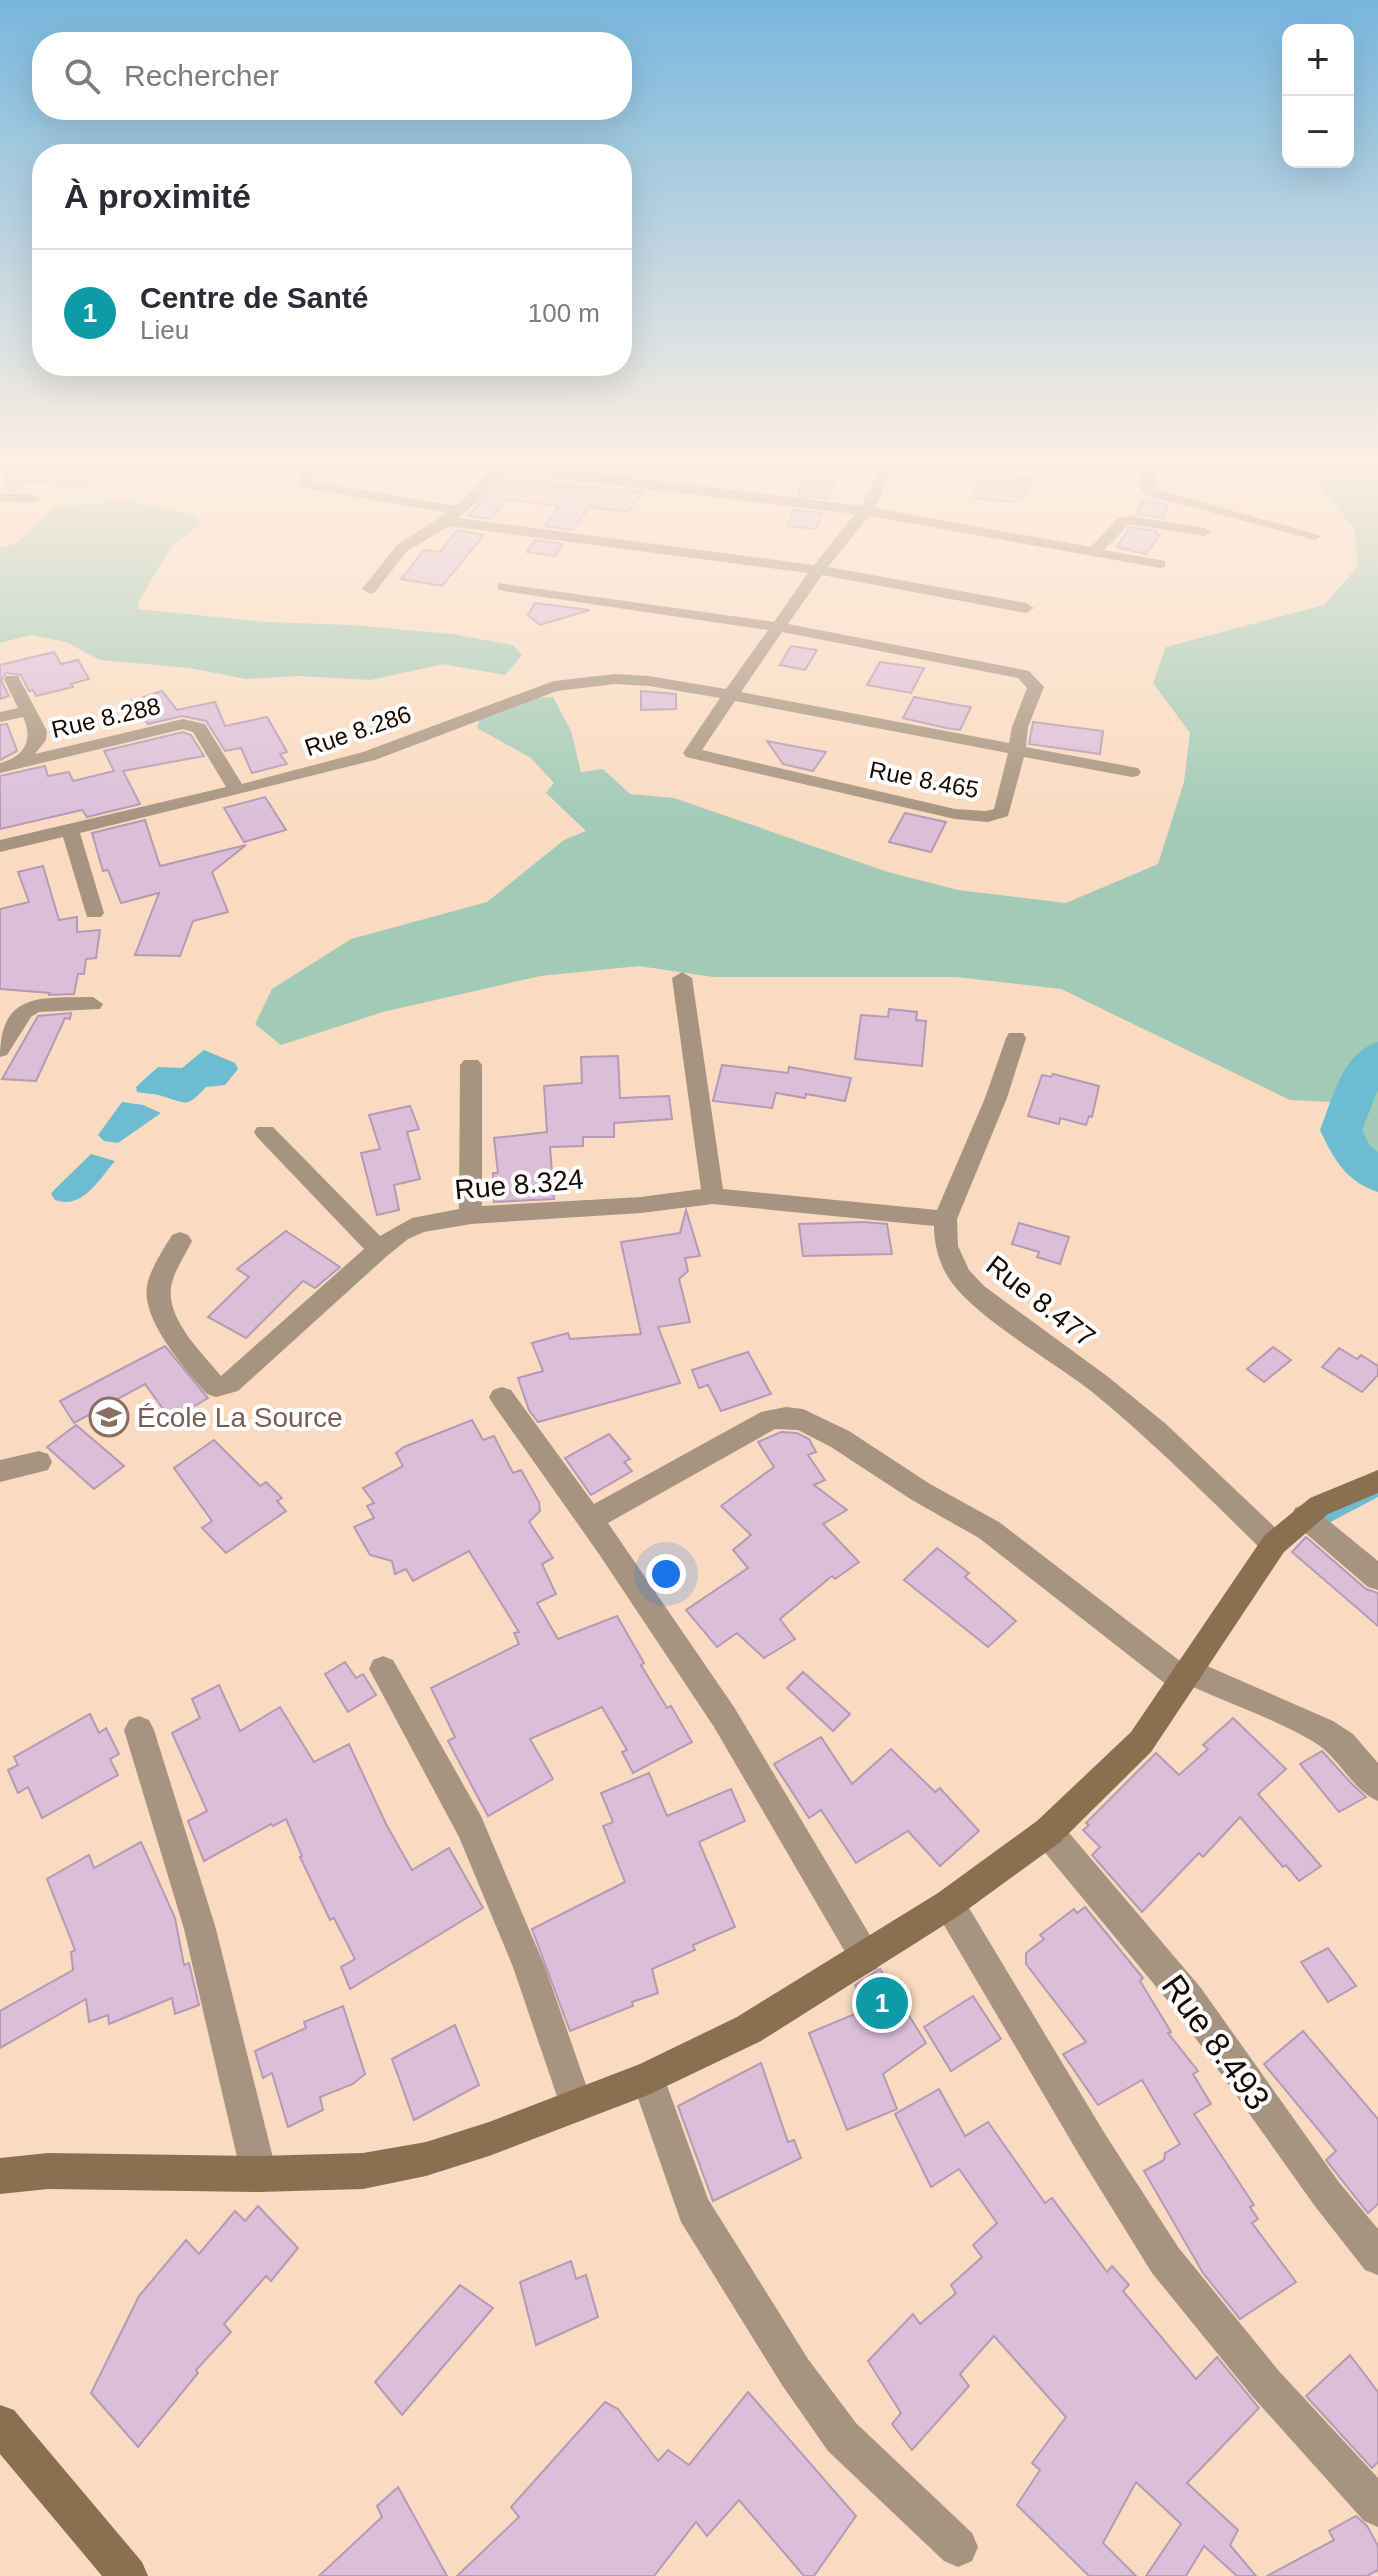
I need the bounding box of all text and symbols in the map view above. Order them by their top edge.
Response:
map controls [1282,24,1354,168]
button: + [1282,24,1354,96]
search box [32,32,632,120]
icon: search [60,54,104,98]
text: Rechercher [124,59,279,92]
button: − [1282,96,1354,168]
text: À proximité [64,177,251,215]
text: Centre de Santé [140,281,368,314]
text: 1 [83,298,97,328]
text: 100 m [528,298,600,328]
text: Lieu [140,315,189,345]
street label: Rue 8.288 [49,692,163,743]
street label: Rue 8.286 [301,700,415,761]
street label: Rue 8.465 [867,756,981,803]
street label: Rue 8.324 [453,1163,585,1206]
street label: Rue 8.477 [980,1249,1101,1353]
school or university icon: École La Source [88,1396,130,1438]
place label: École La Source [137,1402,342,1433]
your location [646,1554,686,1594]
street label: Rue 8.493 [1155,1967,1277,2117]
pin: 1 [856,1973,908,2033]

